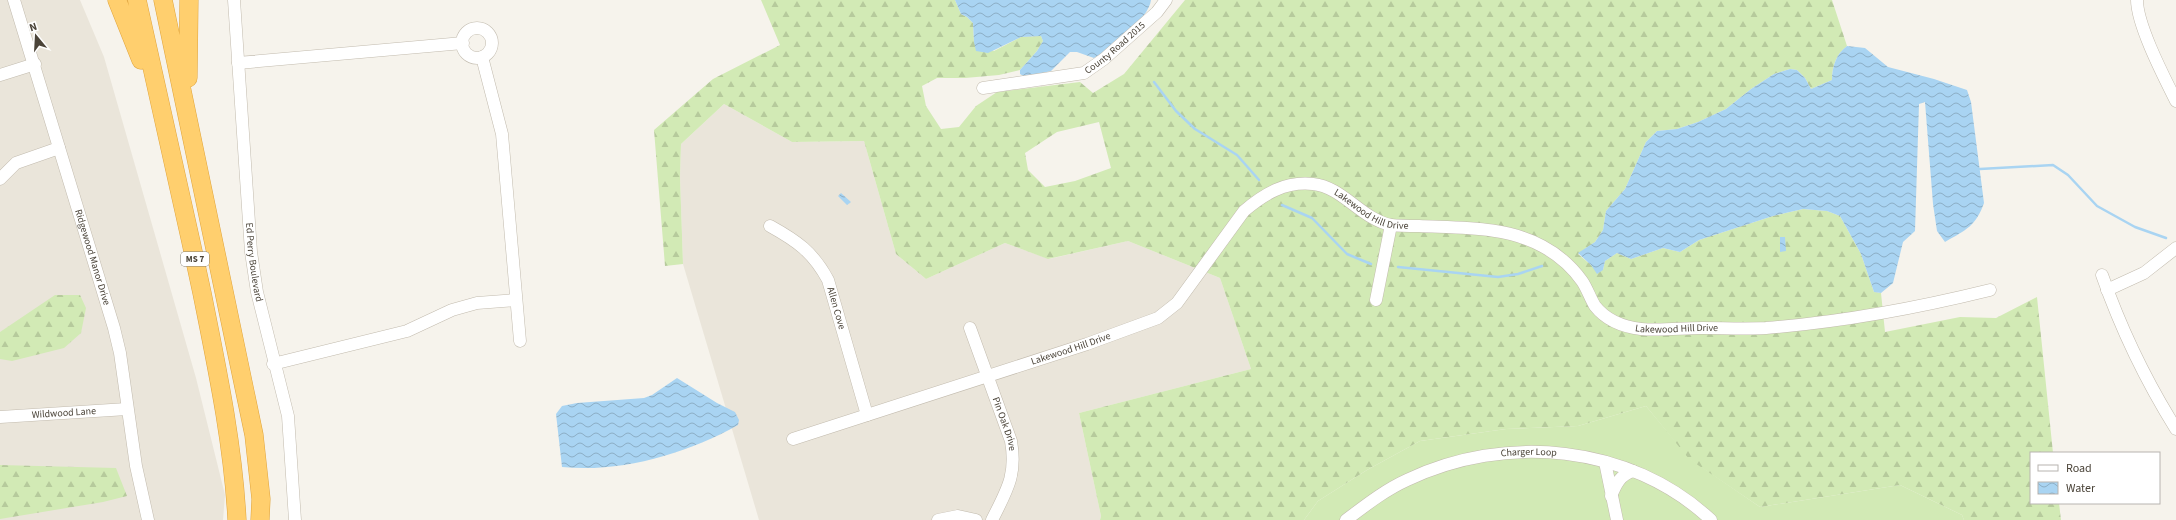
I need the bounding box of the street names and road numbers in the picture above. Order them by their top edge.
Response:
street label: County Road 2015 [1082,18,1149,78]
street label: Lakewood Hill Drive [1331,186,1409,233]
street label: Ridgewood Manor Drive [71,208,114,307]
street label: Ed Perry Boulevard [242,222,266,303]
road number: MS 7 [181,252,209,266]
street label: Allen Cove [823,285,849,331]
street label: Lakewood Hill Drive [1634,321,1718,337]
street label: Lakewood Hill Drive [1029,329,1113,369]
street label: Pin Oak Drive [989,395,1019,452]
street label: Wildwood Lane [31,404,96,422]
street label: Charger Loop [1500,445,1558,460]

